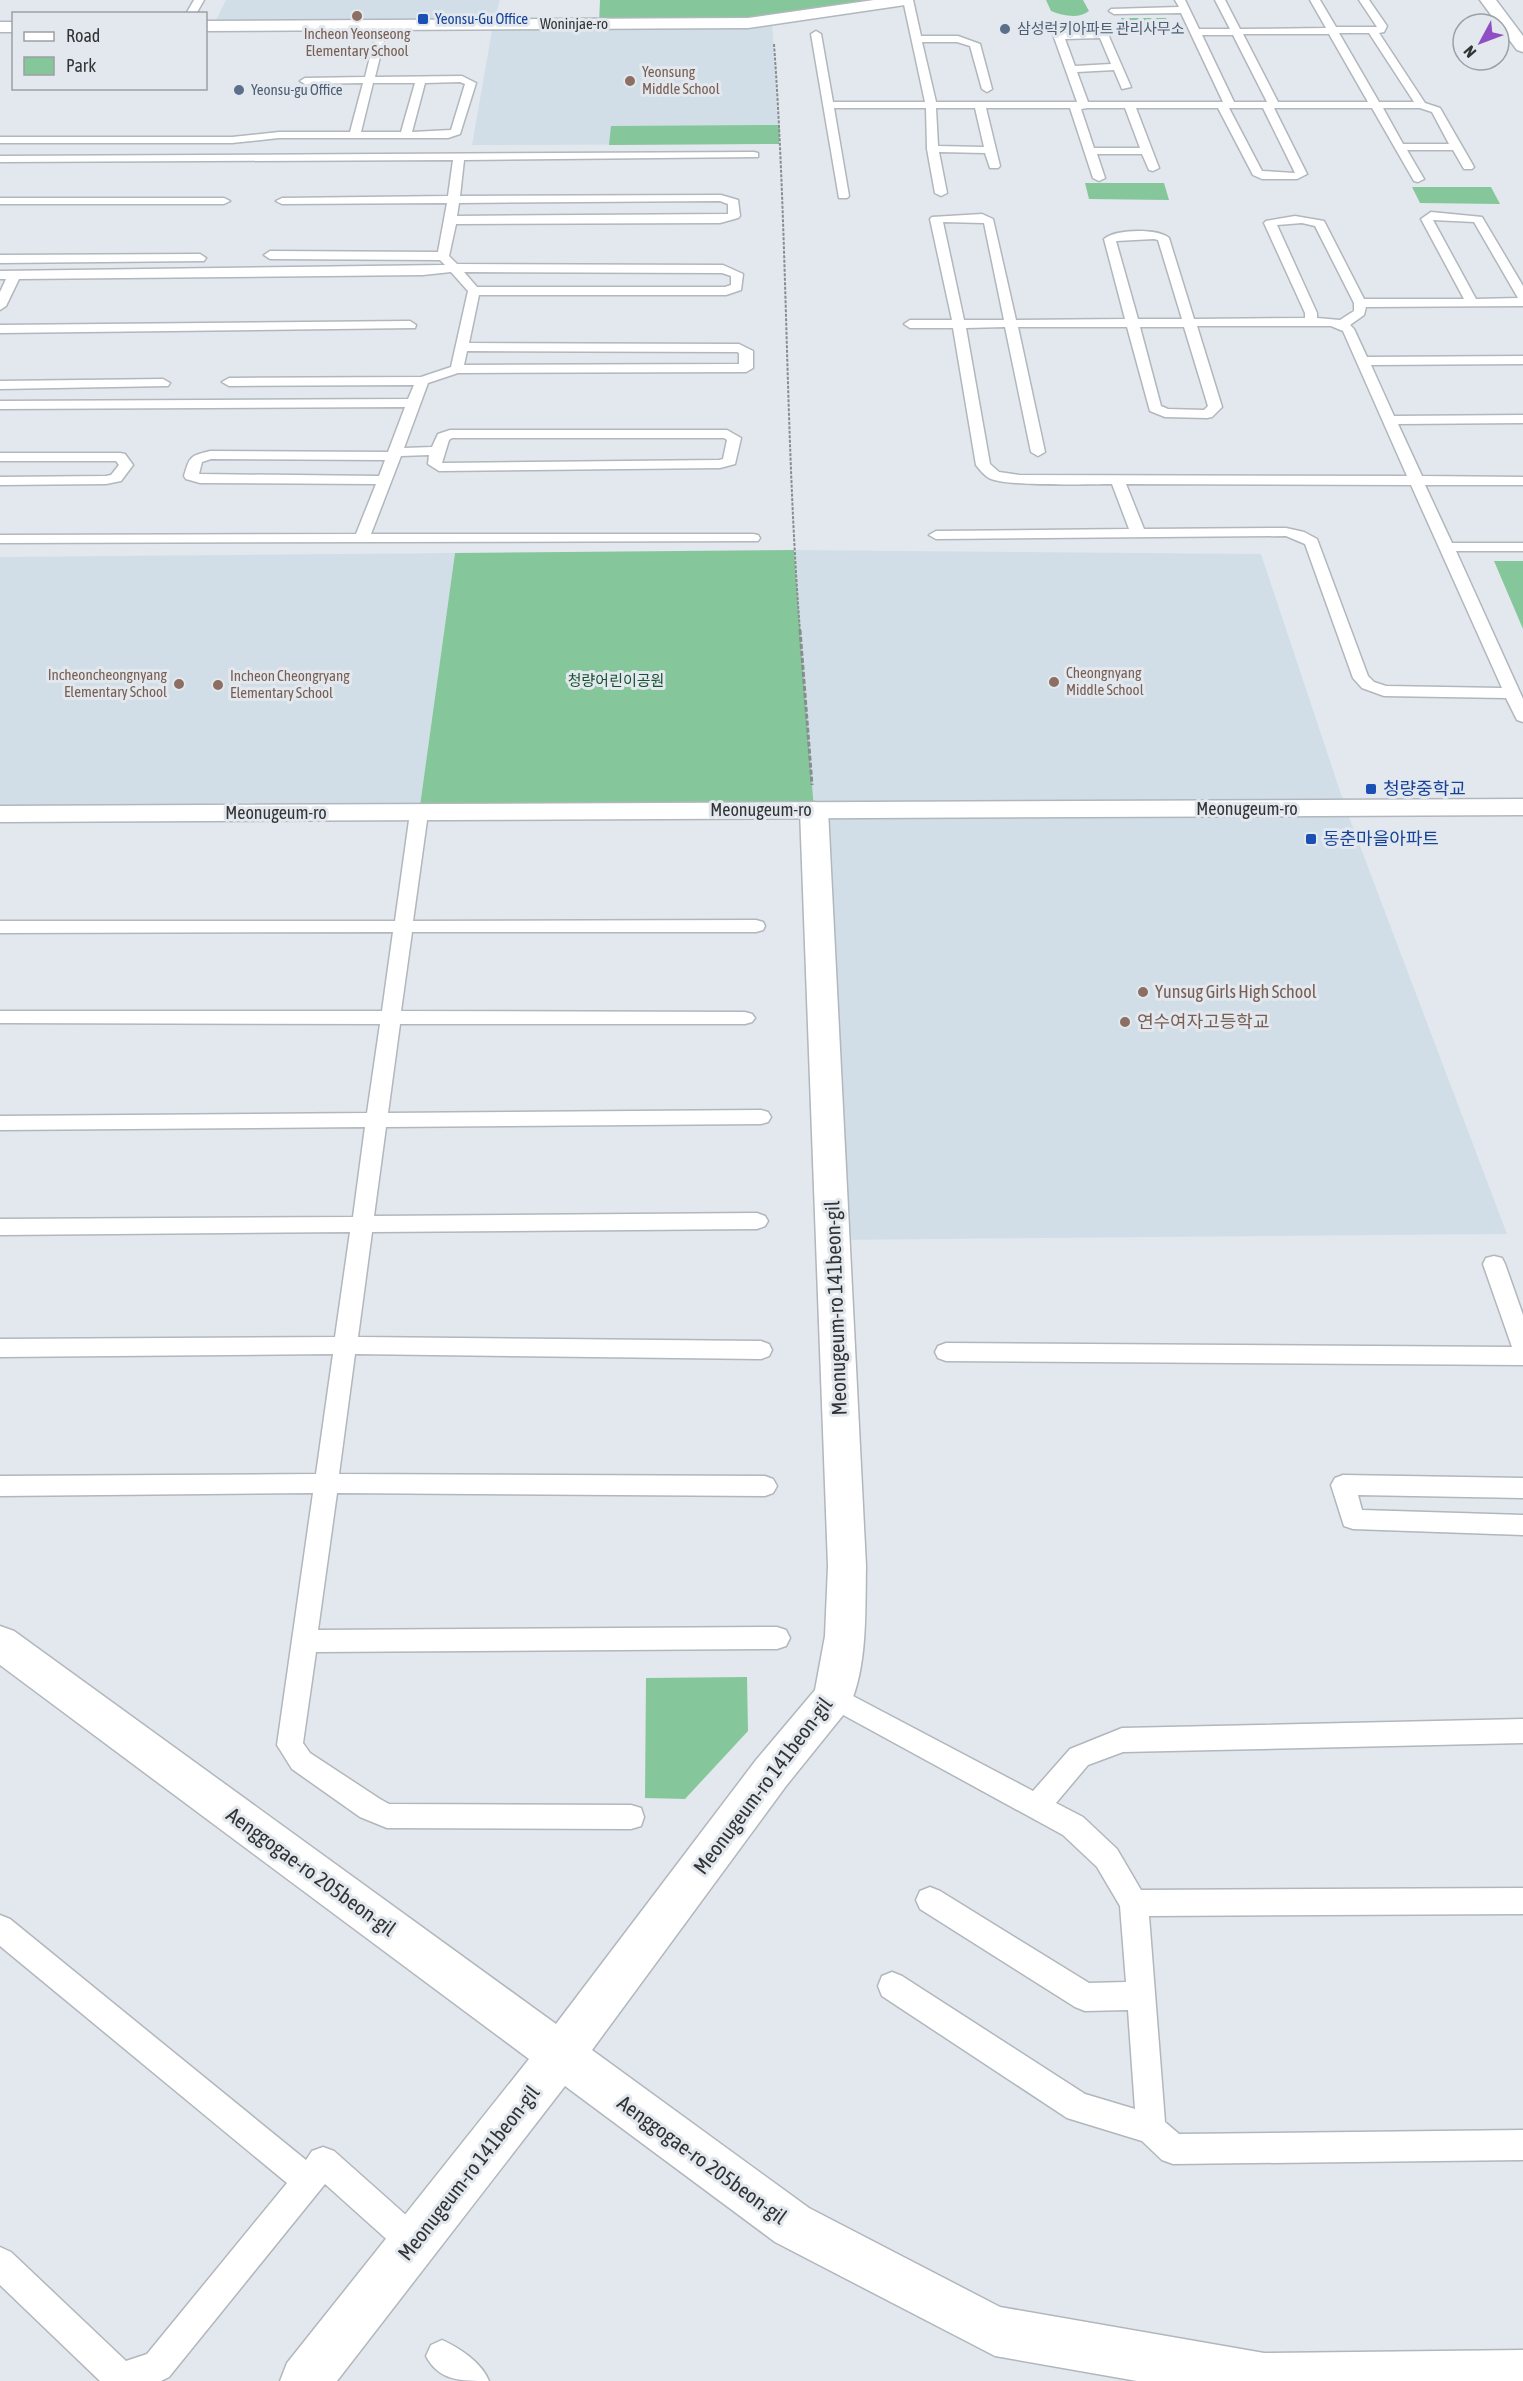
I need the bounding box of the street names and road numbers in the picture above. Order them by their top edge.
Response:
street label: Woninjae-ro [540,15,608,32]
street label: Meonugeum-ro [1196,798,1298,819]
street label: Meonugeum-ro [710,799,812,820]
street label: Meonugeum-ro [225,802,327,823]
street label: Meonugeum-ro 141beon-gil [819,1200,851,1416]
street label: Meonugeum-ro 141beon-gil [688,1692,837,1878]
street label: Aenggogae-ro 205beon-gil [222,1802,401,1941]
street label: Meonugeum-ro 141beon-gil [393,2080,544,2264]
street label: Aenggogae-ro 205beon-gil [613,2090,792,2229]

